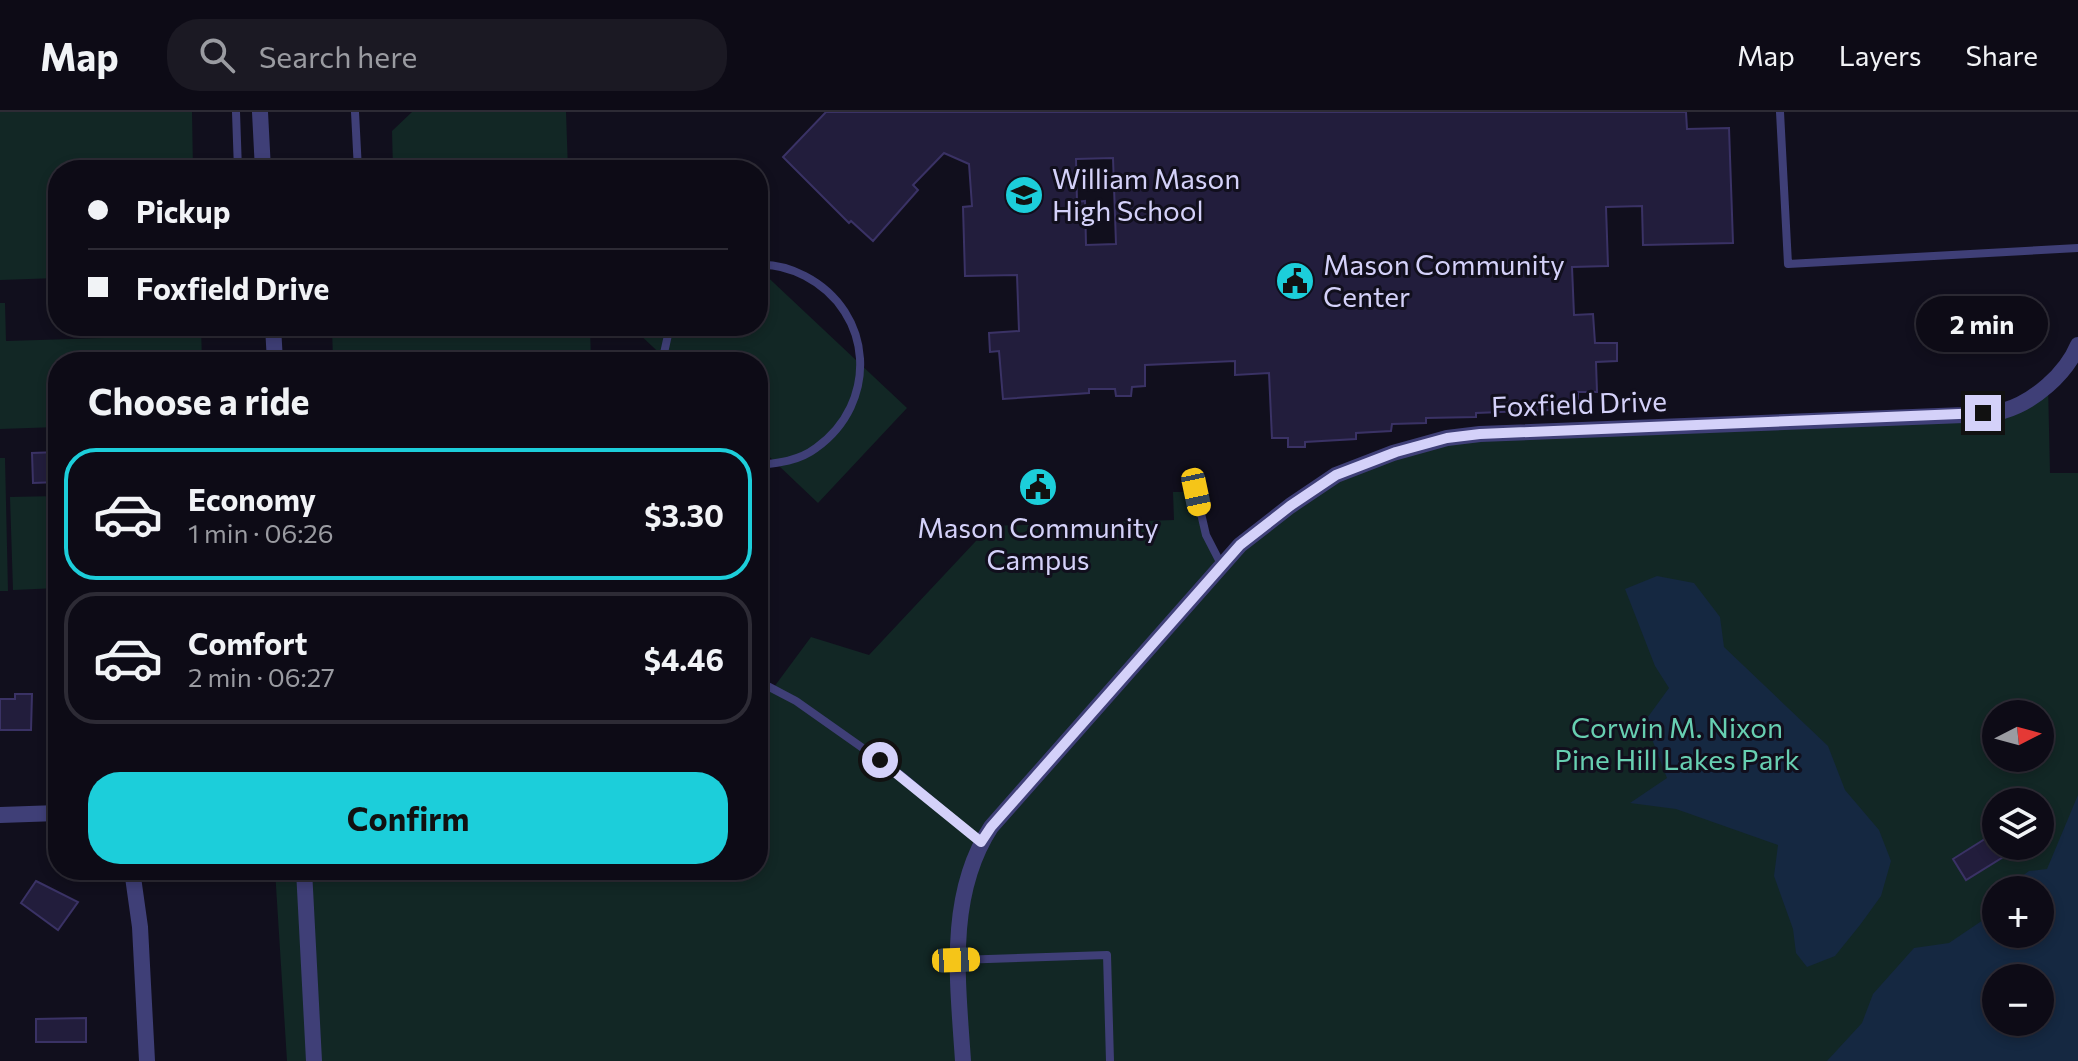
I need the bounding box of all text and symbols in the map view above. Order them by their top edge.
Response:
search box [167,19,727,91]
text: Map [40,32,119,79]
icon: search [195,33,239,77]
text: Search here [259,37,417,74]
text: Map [1737,38,1795,72]
text: Layers [1839,38,1921,72]
text: Share [1965,38,2038,72]
place label: William Mason High School [1052,161,1240,227]
school or university icon: William Mason High School [1003,174,1045,216]
text: Pickup [136,192,230,229]
place label: Mason Community Center [1323,247,1565,313]
public building icon: Mason Community Center [1274,260,1316,302]
text: Foxfield Drive [136,269,329,306]
callout: 2 min [1917,297,2049,353]
text: 2 min [1950,308,2014,339]
text: Choose a ride [88,378,309,422]
street label: Foxfield Drive [1491,383,1667,423]
route end [1965,395,2001,431]
public building icon: Mason Community Campus [1017,466,1059,508]
car [1179,466,1213,518]
icon: car [92,478,164,550]
text: Economy [188,480,316,517]
text: $3.30 [644,496,724,533]
place label: Mason Community Campus [917,510,1159,576]
text: 1 min · 06:26 [188,517,333,548]
icon: car [92,622,164,694]
text: Comfort [188,624,307,661]
text: $4.46 [644,640,724,677]
text: 2 min · 06:27 [188,661,335,692]
north arrow [1982,700,2054,772]
map controls [1982,700,2054,1036]
park label: Corwin M. Nixon Pine Hill Lakes Park [1554,710,1800,776]
route start [862,742,898,778]
button: Confirm [88,772,728,864]
button: layers [1982,788,2054,860]
button: + [1982,876,2054,948]
car [932,947,980,973]
button: − [1982,964,2054,1036]

